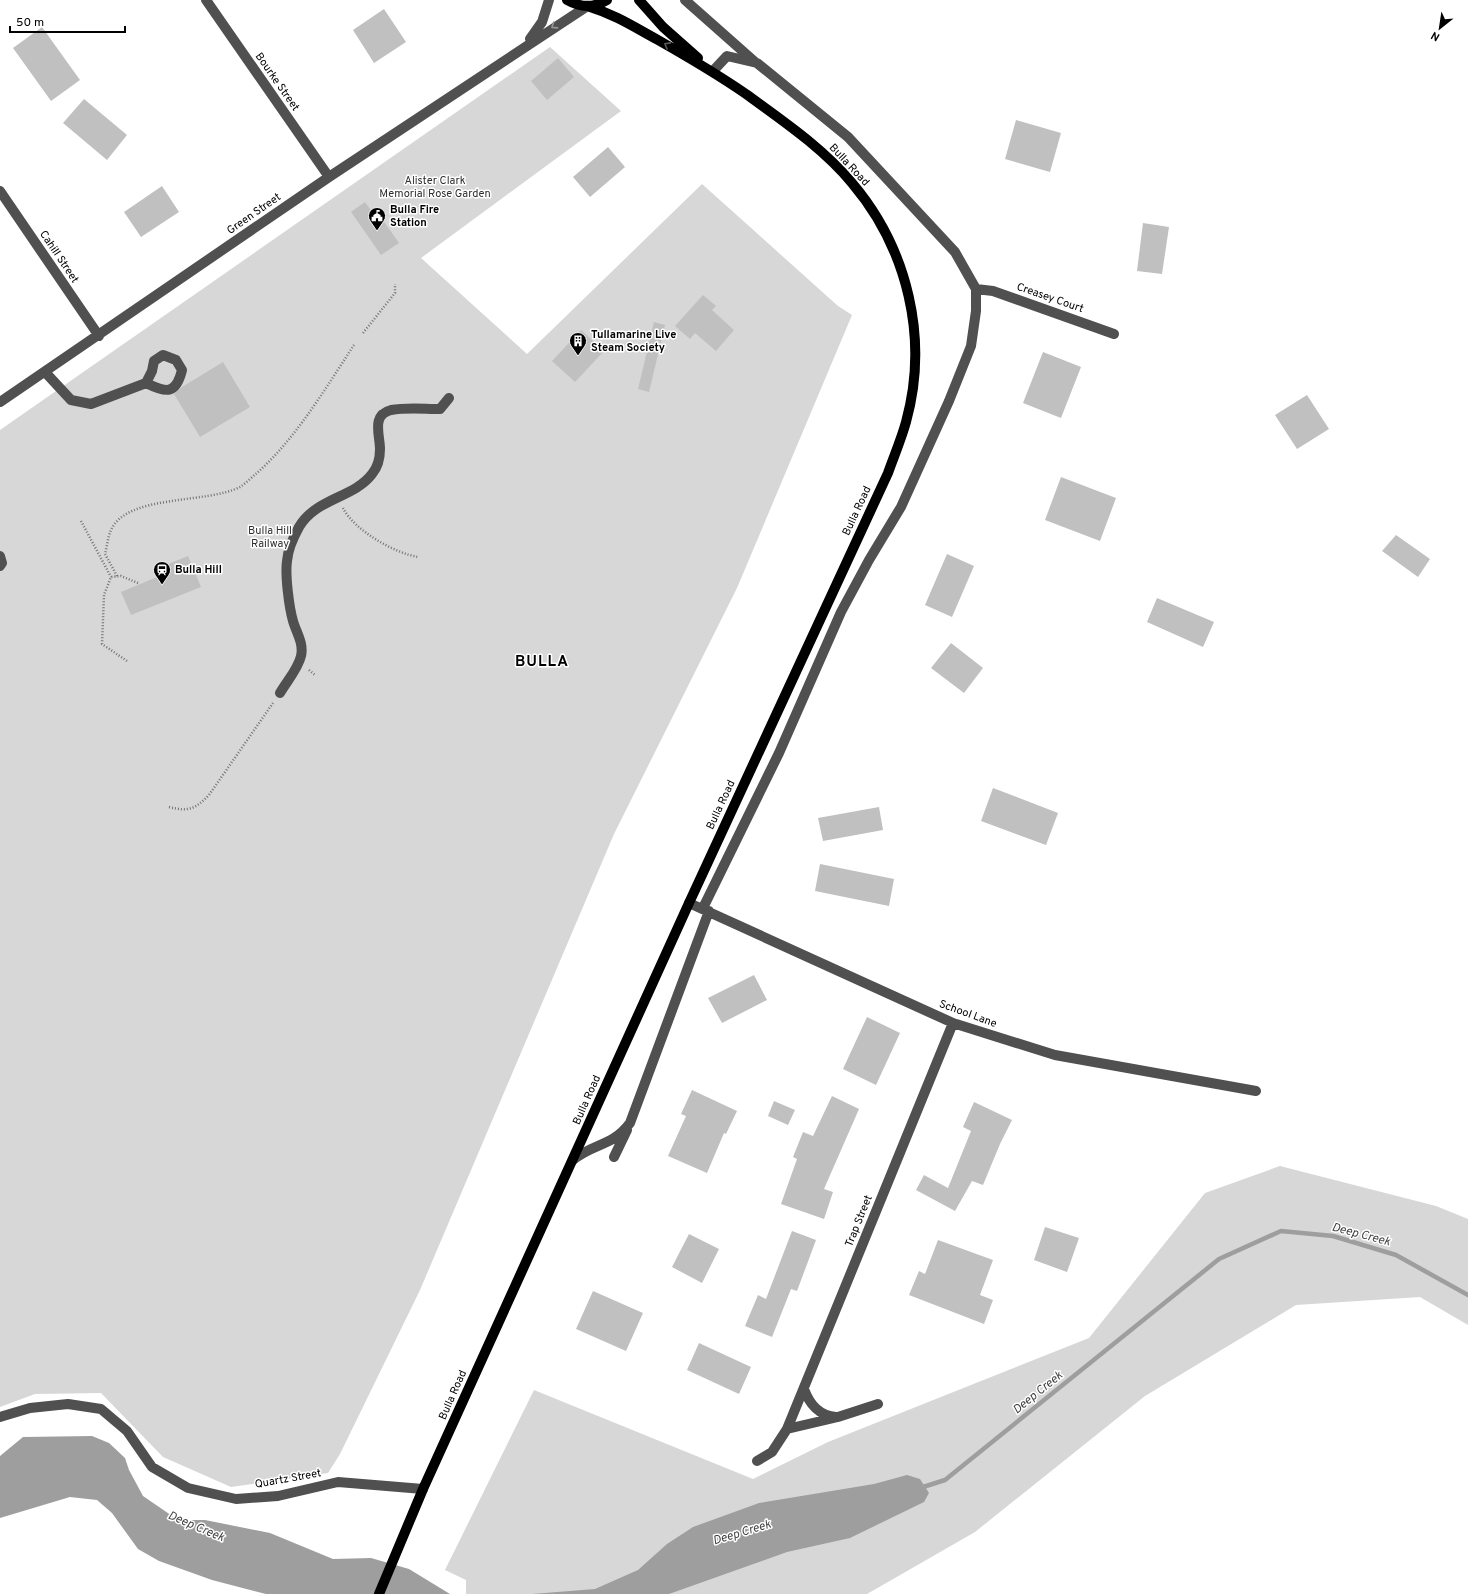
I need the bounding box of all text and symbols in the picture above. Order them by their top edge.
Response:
scale bar [10,8,125,34]
north arrow [1420,8,1460,48]
text: 50 m [16,15,44,31]
one-way arrow [551,21,558,29]
text: N [1429,28,1442,44]
one-way arrow [664,43,671,50]
street label: Bourke Street [252,50,302,114]
street label: Bulla Road [826,141,872,189]
park label: Alister Clark Memorial Rose Garden [379,174,491,201]
street label: Green Street [224,190,284,238]
place label: Bulla Fire Station [390,203,439,230]
public building icon: Bulla Fire Station [367,206,387,231]
street label: Cahill Street [36,228,82,286]
street label: Creasey Court [1015,280,1085,316]
place label: Tullamarine Live Steam Society [591,328,676,355]
building icon: Tullamarine Live Steam Society [568,331,588,356]
street label: Bulla Road [839,484,875,538]
park label: Bulla Hill Railway [248,524,292,551]
station icon: Bulla Hill [152,560,172,585]
place label: Bulla Hill [175,563,222,577]
district label: BULLA [515,653,569,672]
street label: Bulla Road [703,778,739,832]
street label: School Lane [937,997,999,1031]
street label: Bulla Road [570,1073,604,1127]
street label: Trap Street [842,1193,876,1249]
water label: Deep Creek [1330,1220,1393,1251]
water label: Deep Creek [1010,1367,1067,1418]
street label: Bulla Road [436,1368,470,1422]
street label: Quartz Street [254,1466,322,1492]
water label: Deep Creek [165,1508,228,1546]
water label: Deep Creek [711,1516,774,1549]

